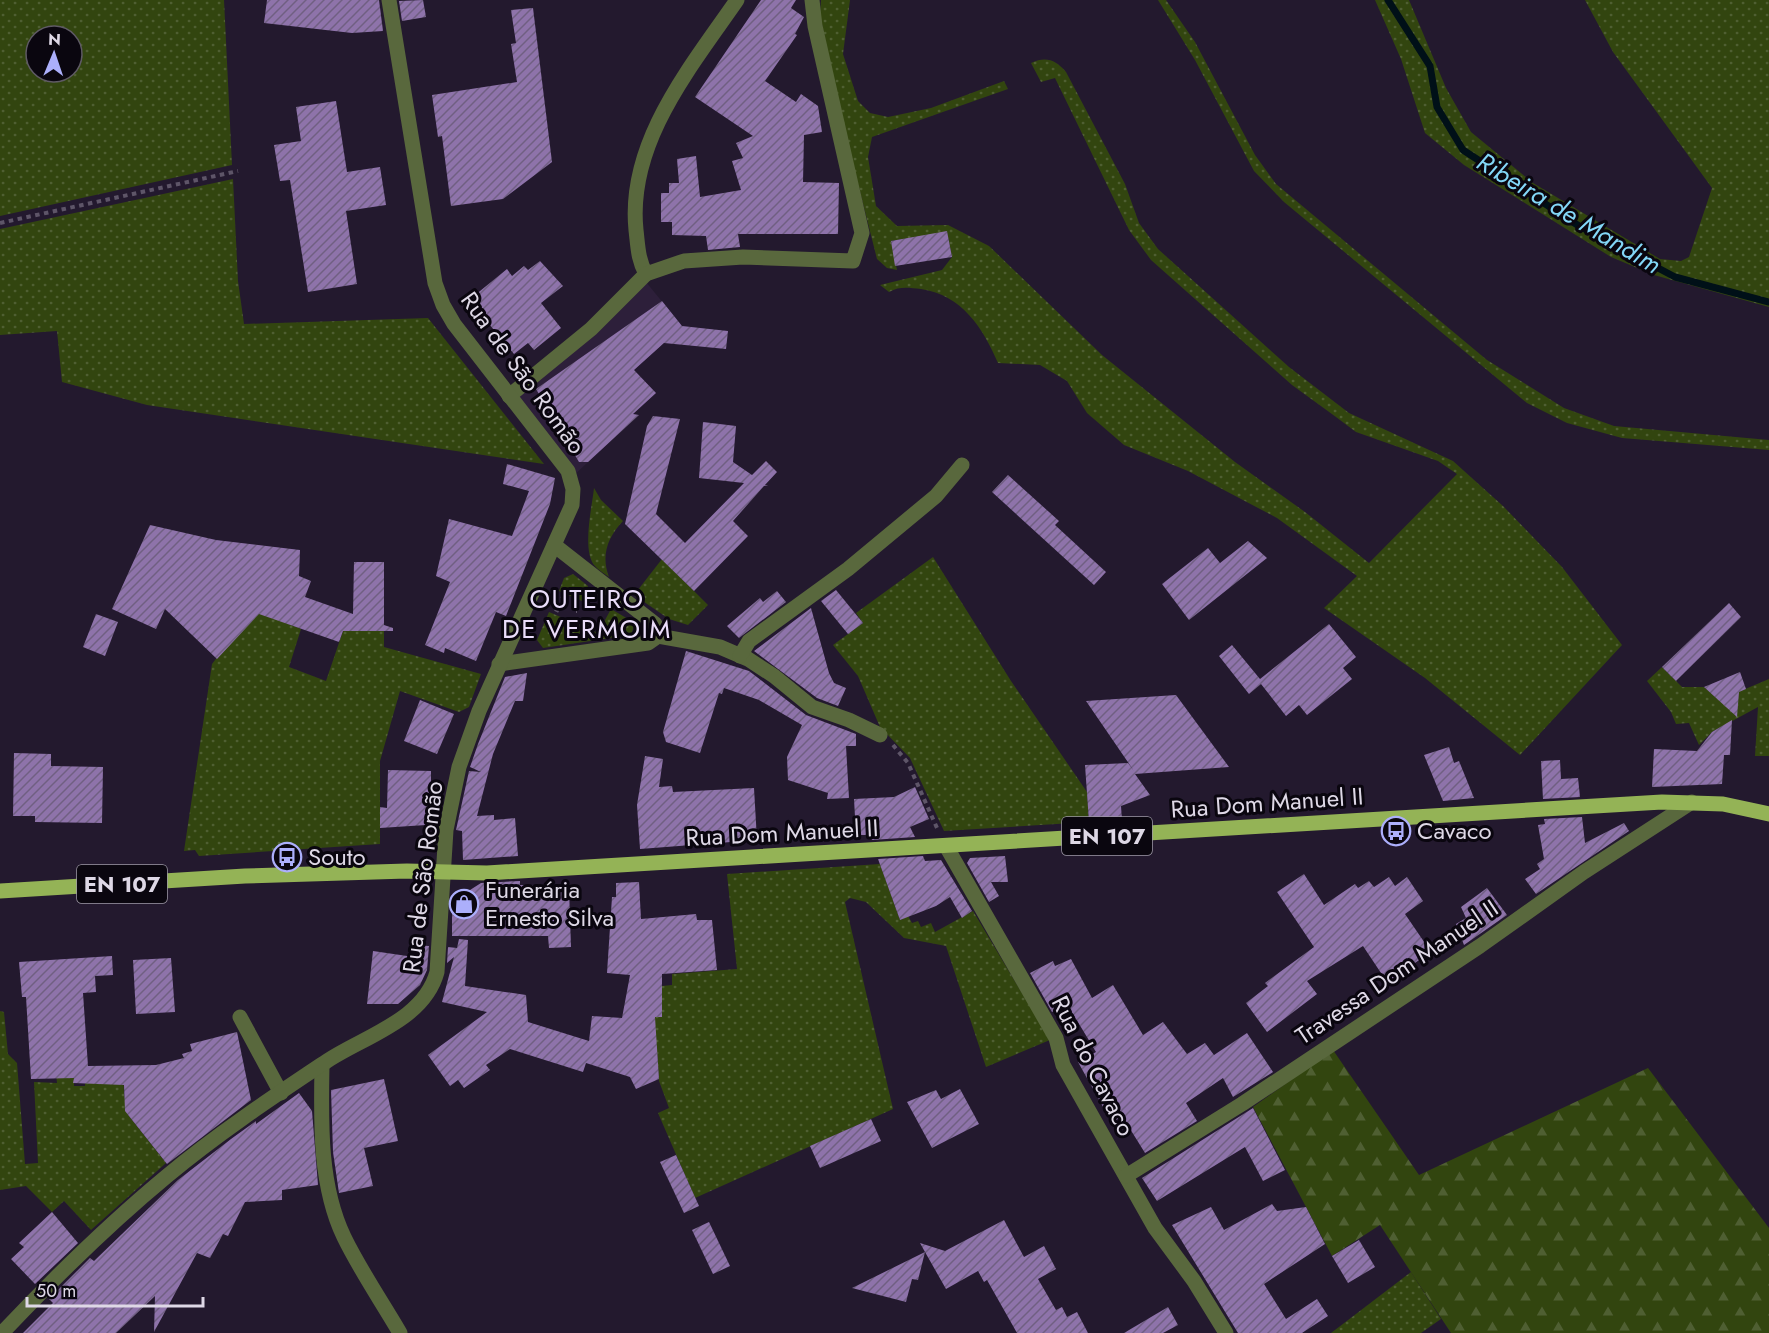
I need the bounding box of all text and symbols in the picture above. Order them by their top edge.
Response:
north arrow [24,24,84,84]
text: N [48,28,61,51]
water label: Ribeira de Mandim [1469,143,1669,283]
street label: Rua de São Romão [452,284,594,461]
district label: OUTEIRO DE VERMOIM [502,580,672,648]
street label: Rua Dom Manuel II [1169,778,1365,827]
street label: Rua de São Romão [393,779,452,975]
street label: Rua Dom Manuel II [685,810,879,855]
place label: Cavaco [1417,813,1492,848]
bus stop icon: Cavaco [1380,815,1412,847]
road number: EN 107 [1062,817,1152,855]
place label: Souto [308,839,366,874]
bus stop icon: Souto [271,841,303,873]
road number: EN 107 [77,865,167,903]
place label: Funerária Ernesto Silva [485,872,614,935]
shop icon: Funerária Ernesto Silva [448,888,480,920]
street label: Travessa Dom Manuel II [1288,891,1505,1053]
street label: Rua do Cavaco [1043,990,1144,1142]
scale bar [27,1270,202,1308]
text: 50 m [36,1278,76,1304]

